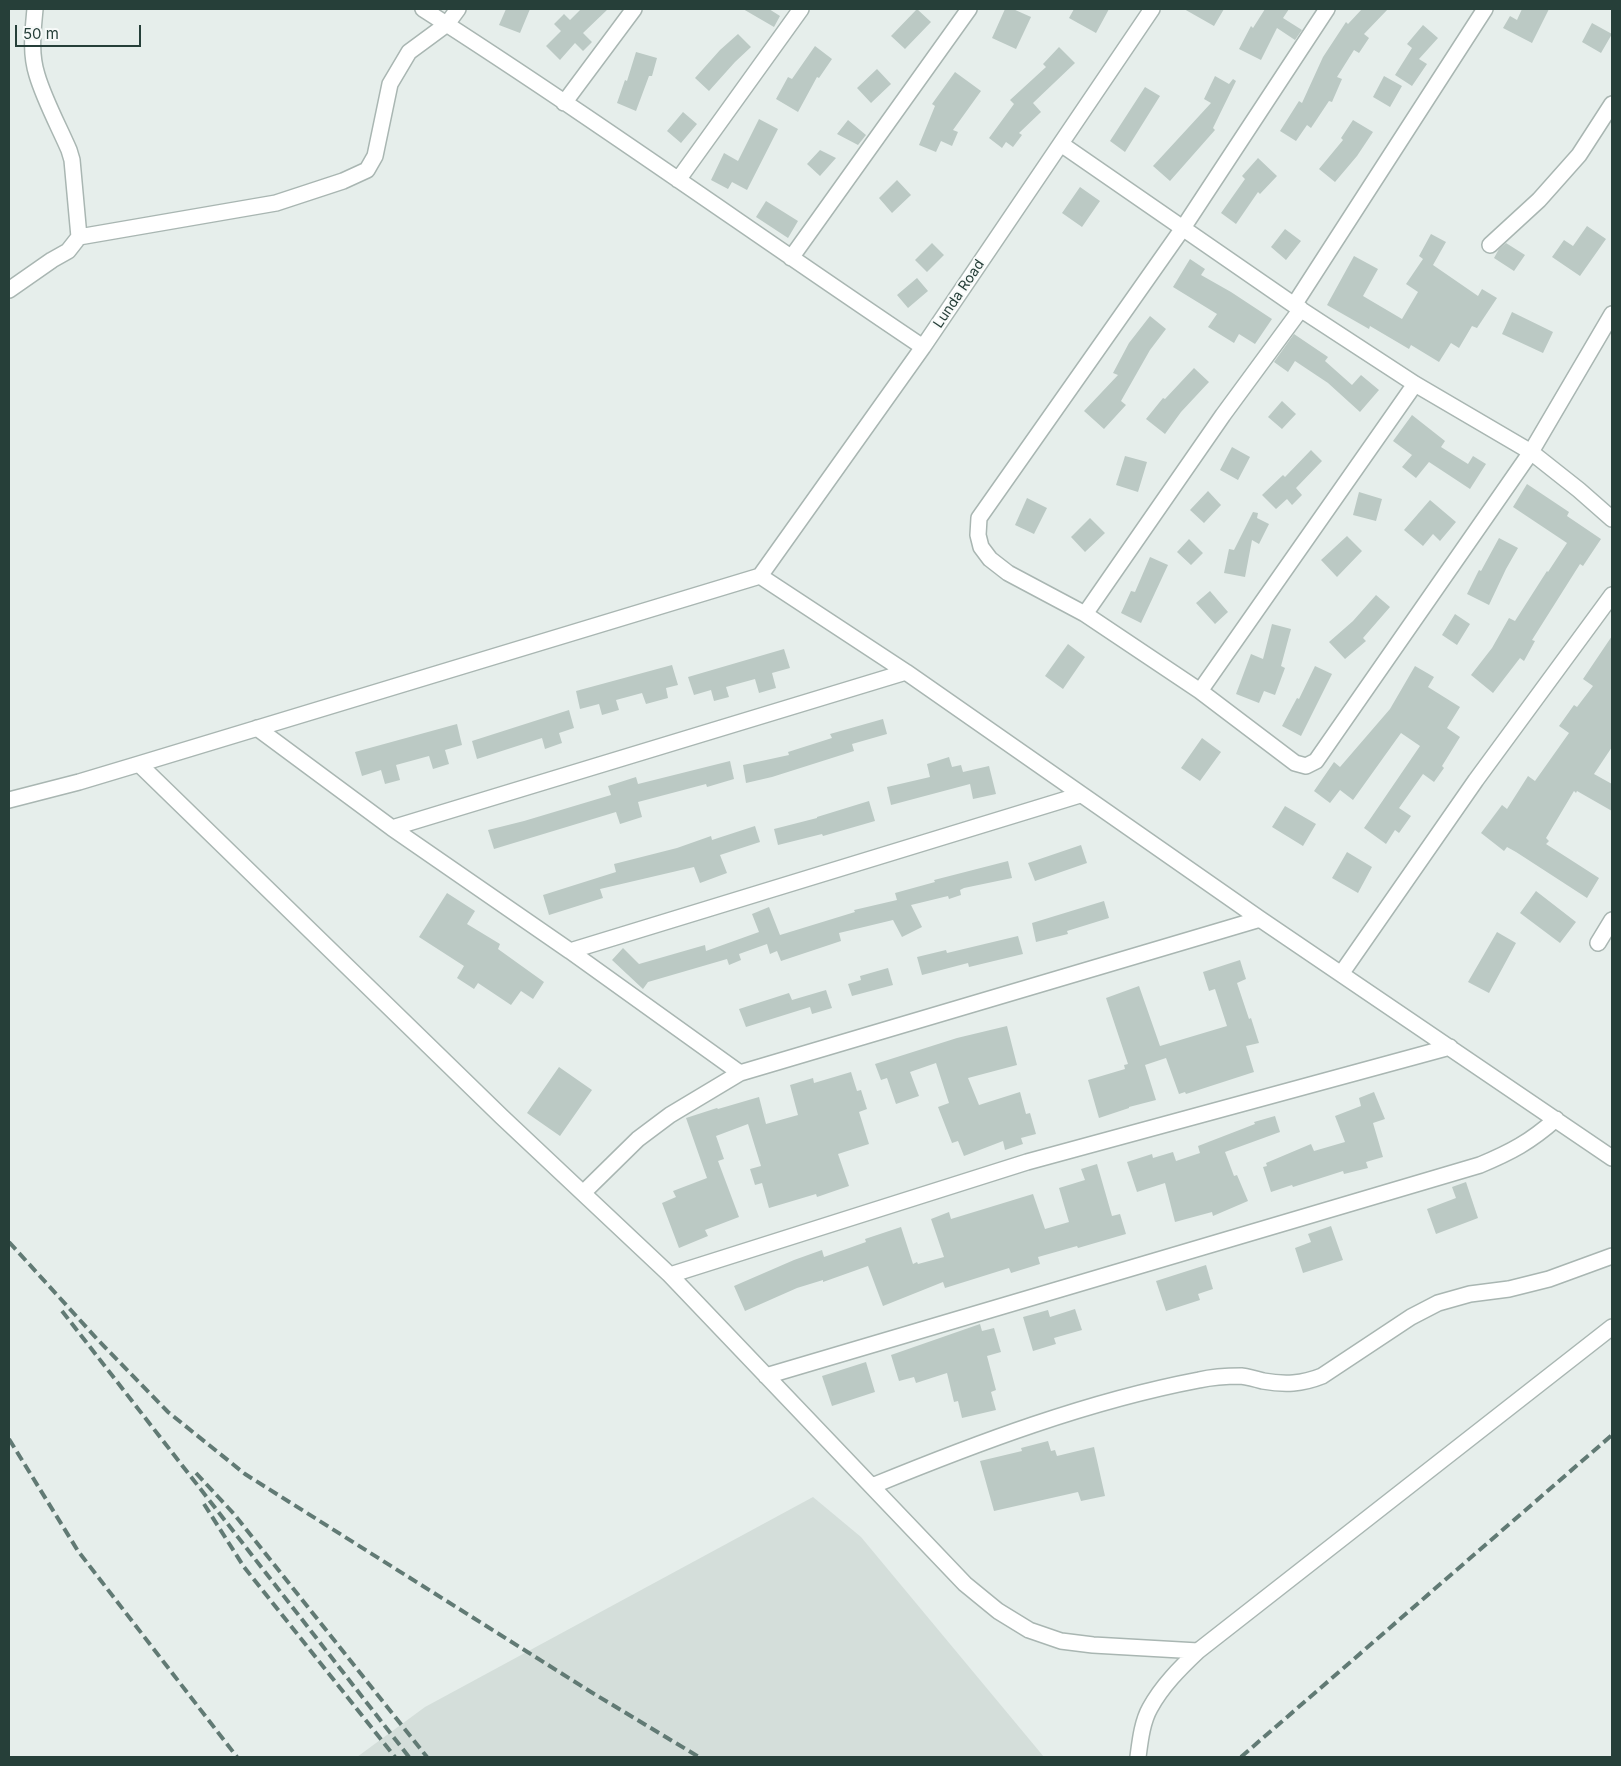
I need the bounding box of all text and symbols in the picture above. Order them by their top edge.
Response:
scale bar [18,15,144,47]
text: 50 m [23,24,59,43]
street label: Lunda Road [930,257,988,331]

